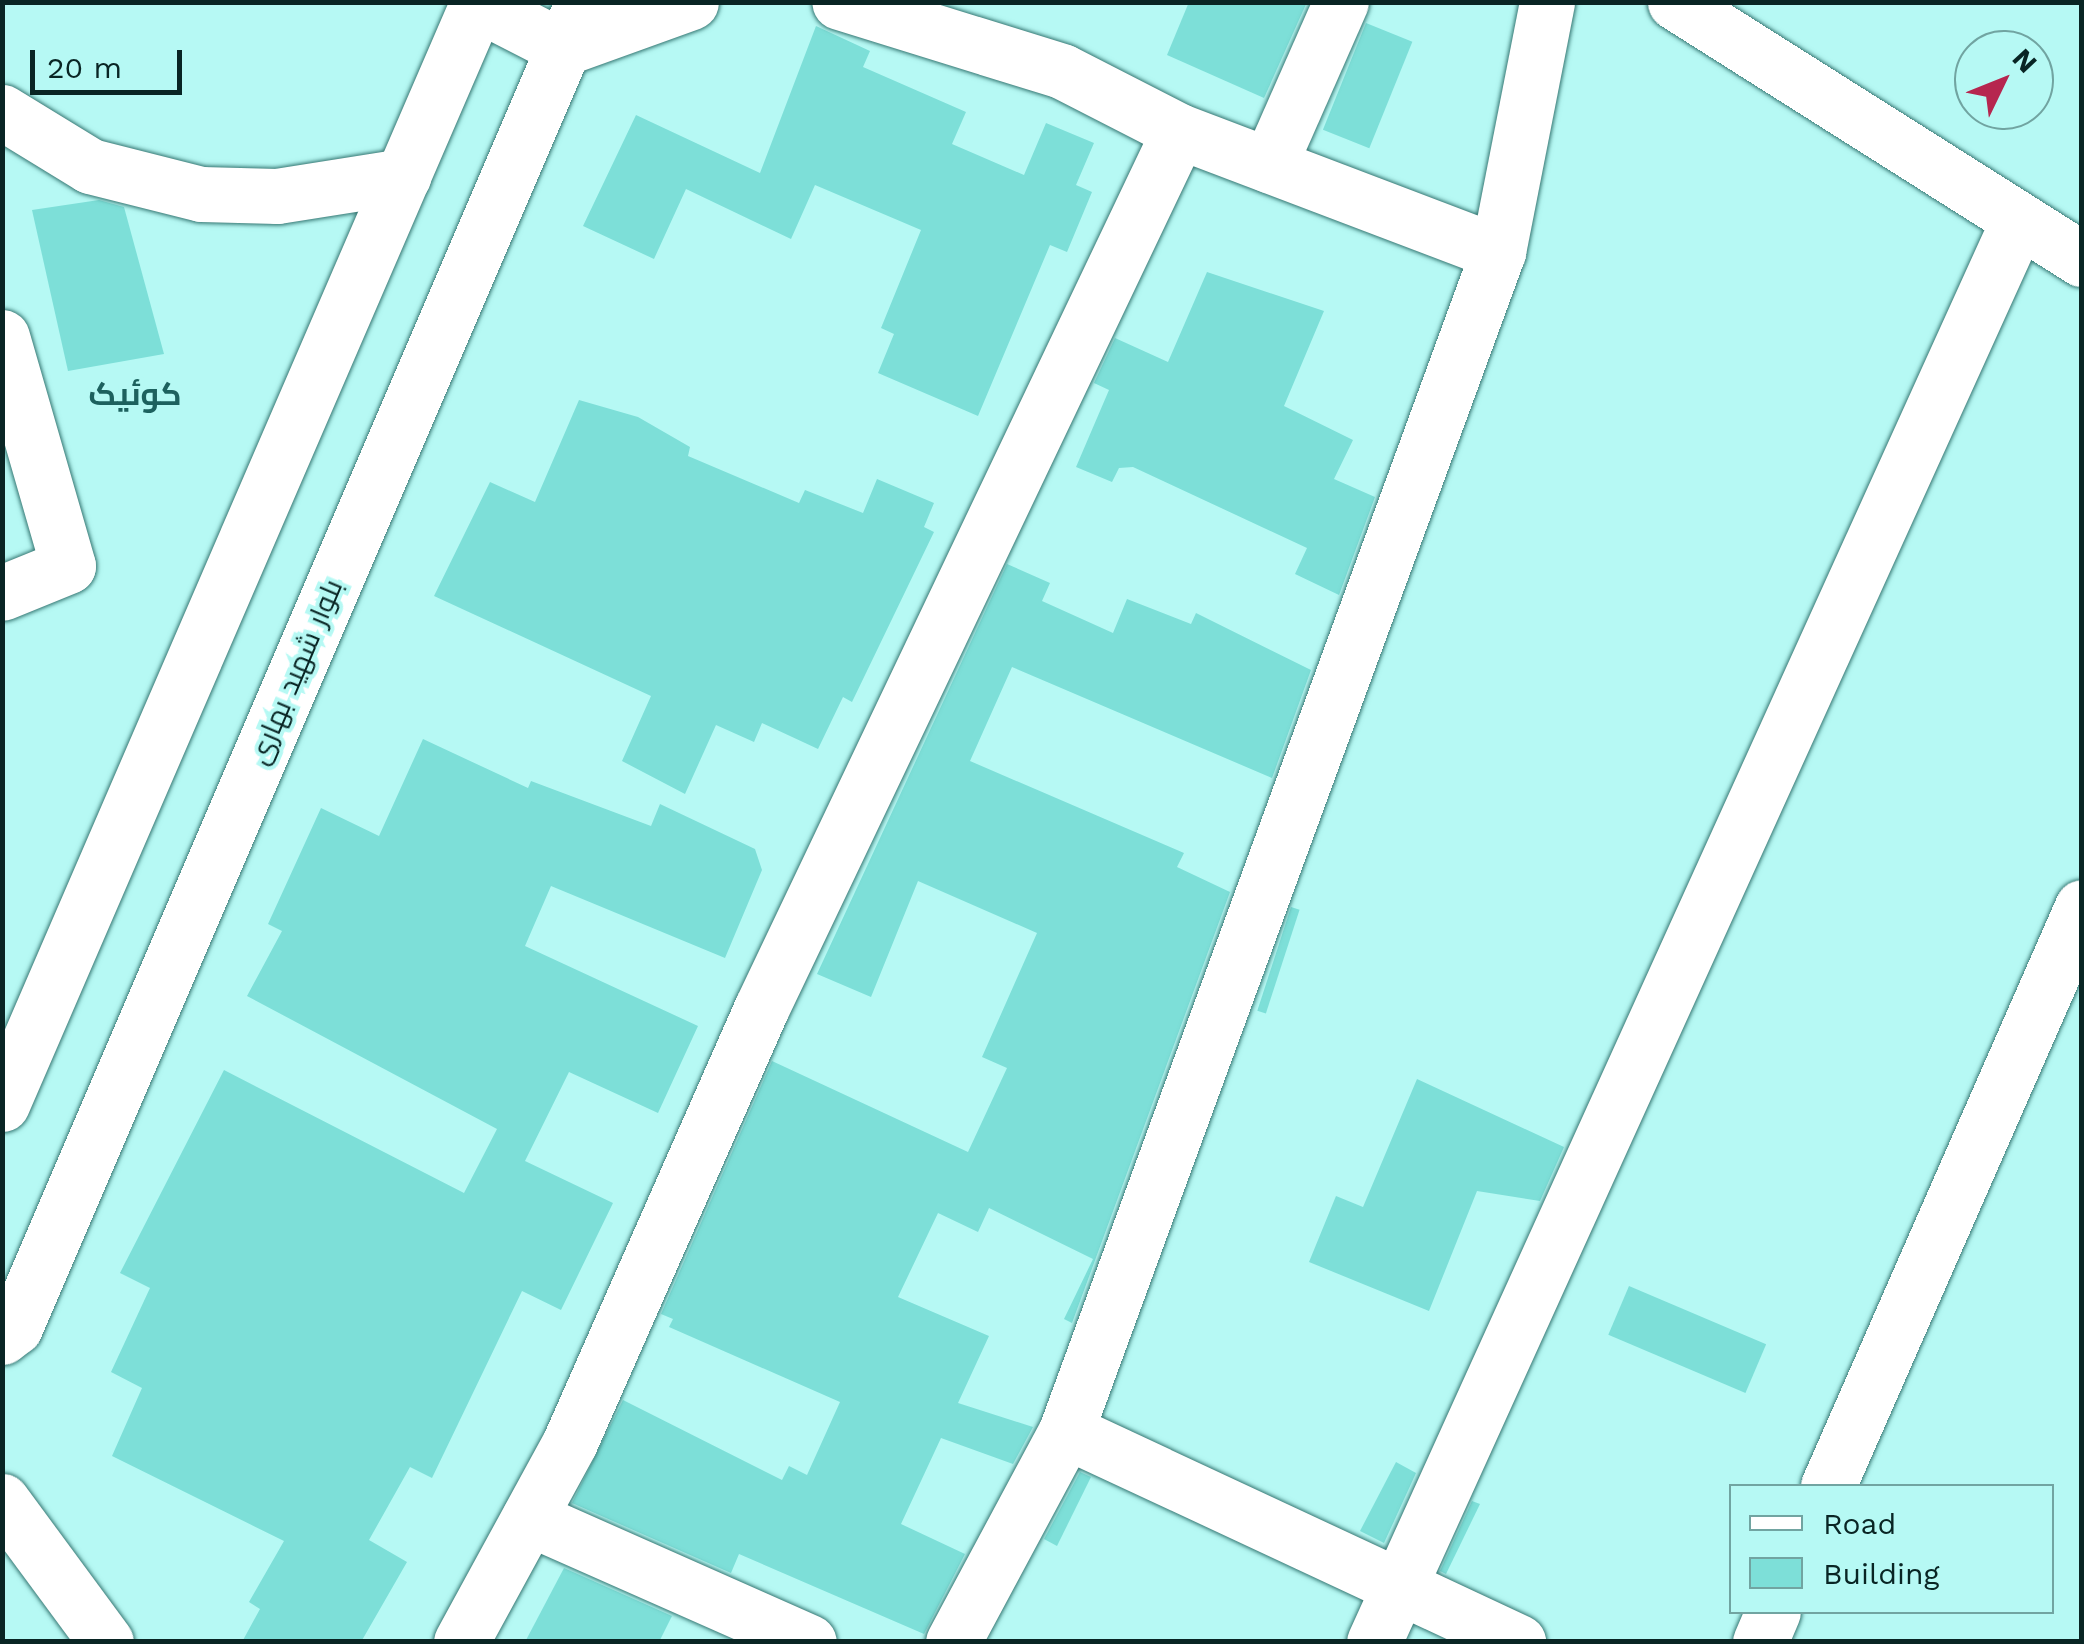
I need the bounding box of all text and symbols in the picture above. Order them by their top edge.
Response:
scale bar [35,30,188,92]
north arrow [1954,30,2054,130]
text: N [2006,42,2044,79]
text: 20 m [47,50,122,85]
district label: کوئیک [88,375,182,413]
street label: بلوار شهید بهاری [242,574,350,770]
legend [1729,1484,2054,1614]
text: Road [1823,1506,1896,1541]
text: Building [1823,1556,1940,1591]

